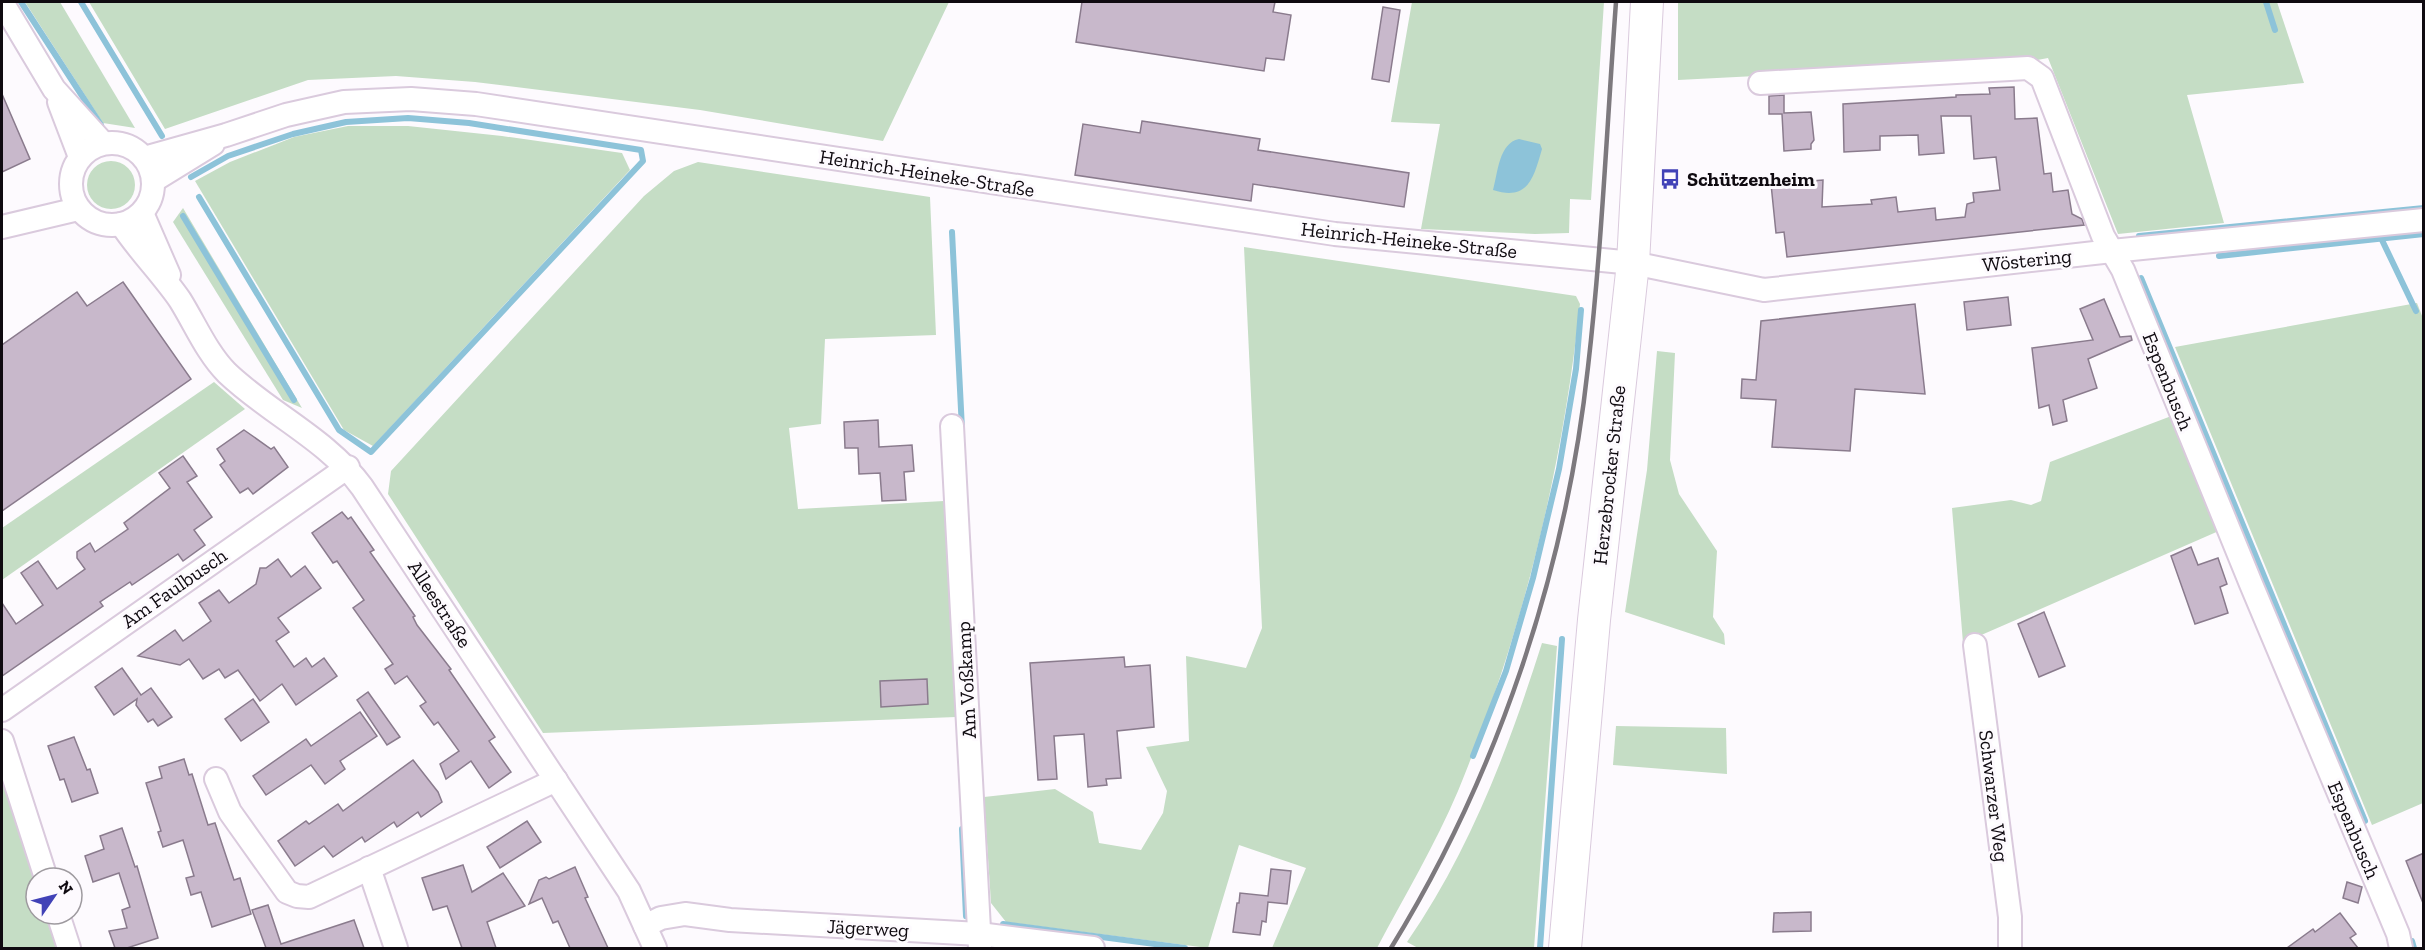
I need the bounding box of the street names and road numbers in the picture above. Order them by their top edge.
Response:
street label: Heinrich-Heineke-Straße [818,144,1036,202]
street label: Heinrich-Heineke-Straße [1300,217,1518,263]
street label: Wöstering [1981,243,2073,277]
street label: Espenbusch [2137,329,2199,434]
street label: Herzebrocker Straße [1588,384,1630,566]
street label: Am Faulbusch [117,542,232,633]
street label: Alleestraße [403,556,477,652]
street label: Am Voßkamp [951,621,981,739]
street label: Schwarzer Weg [1974,729,2014,863]
street label: Espenbusch [2323,778,2386,883]
street label: Jägerweg [826,914,910,942]

